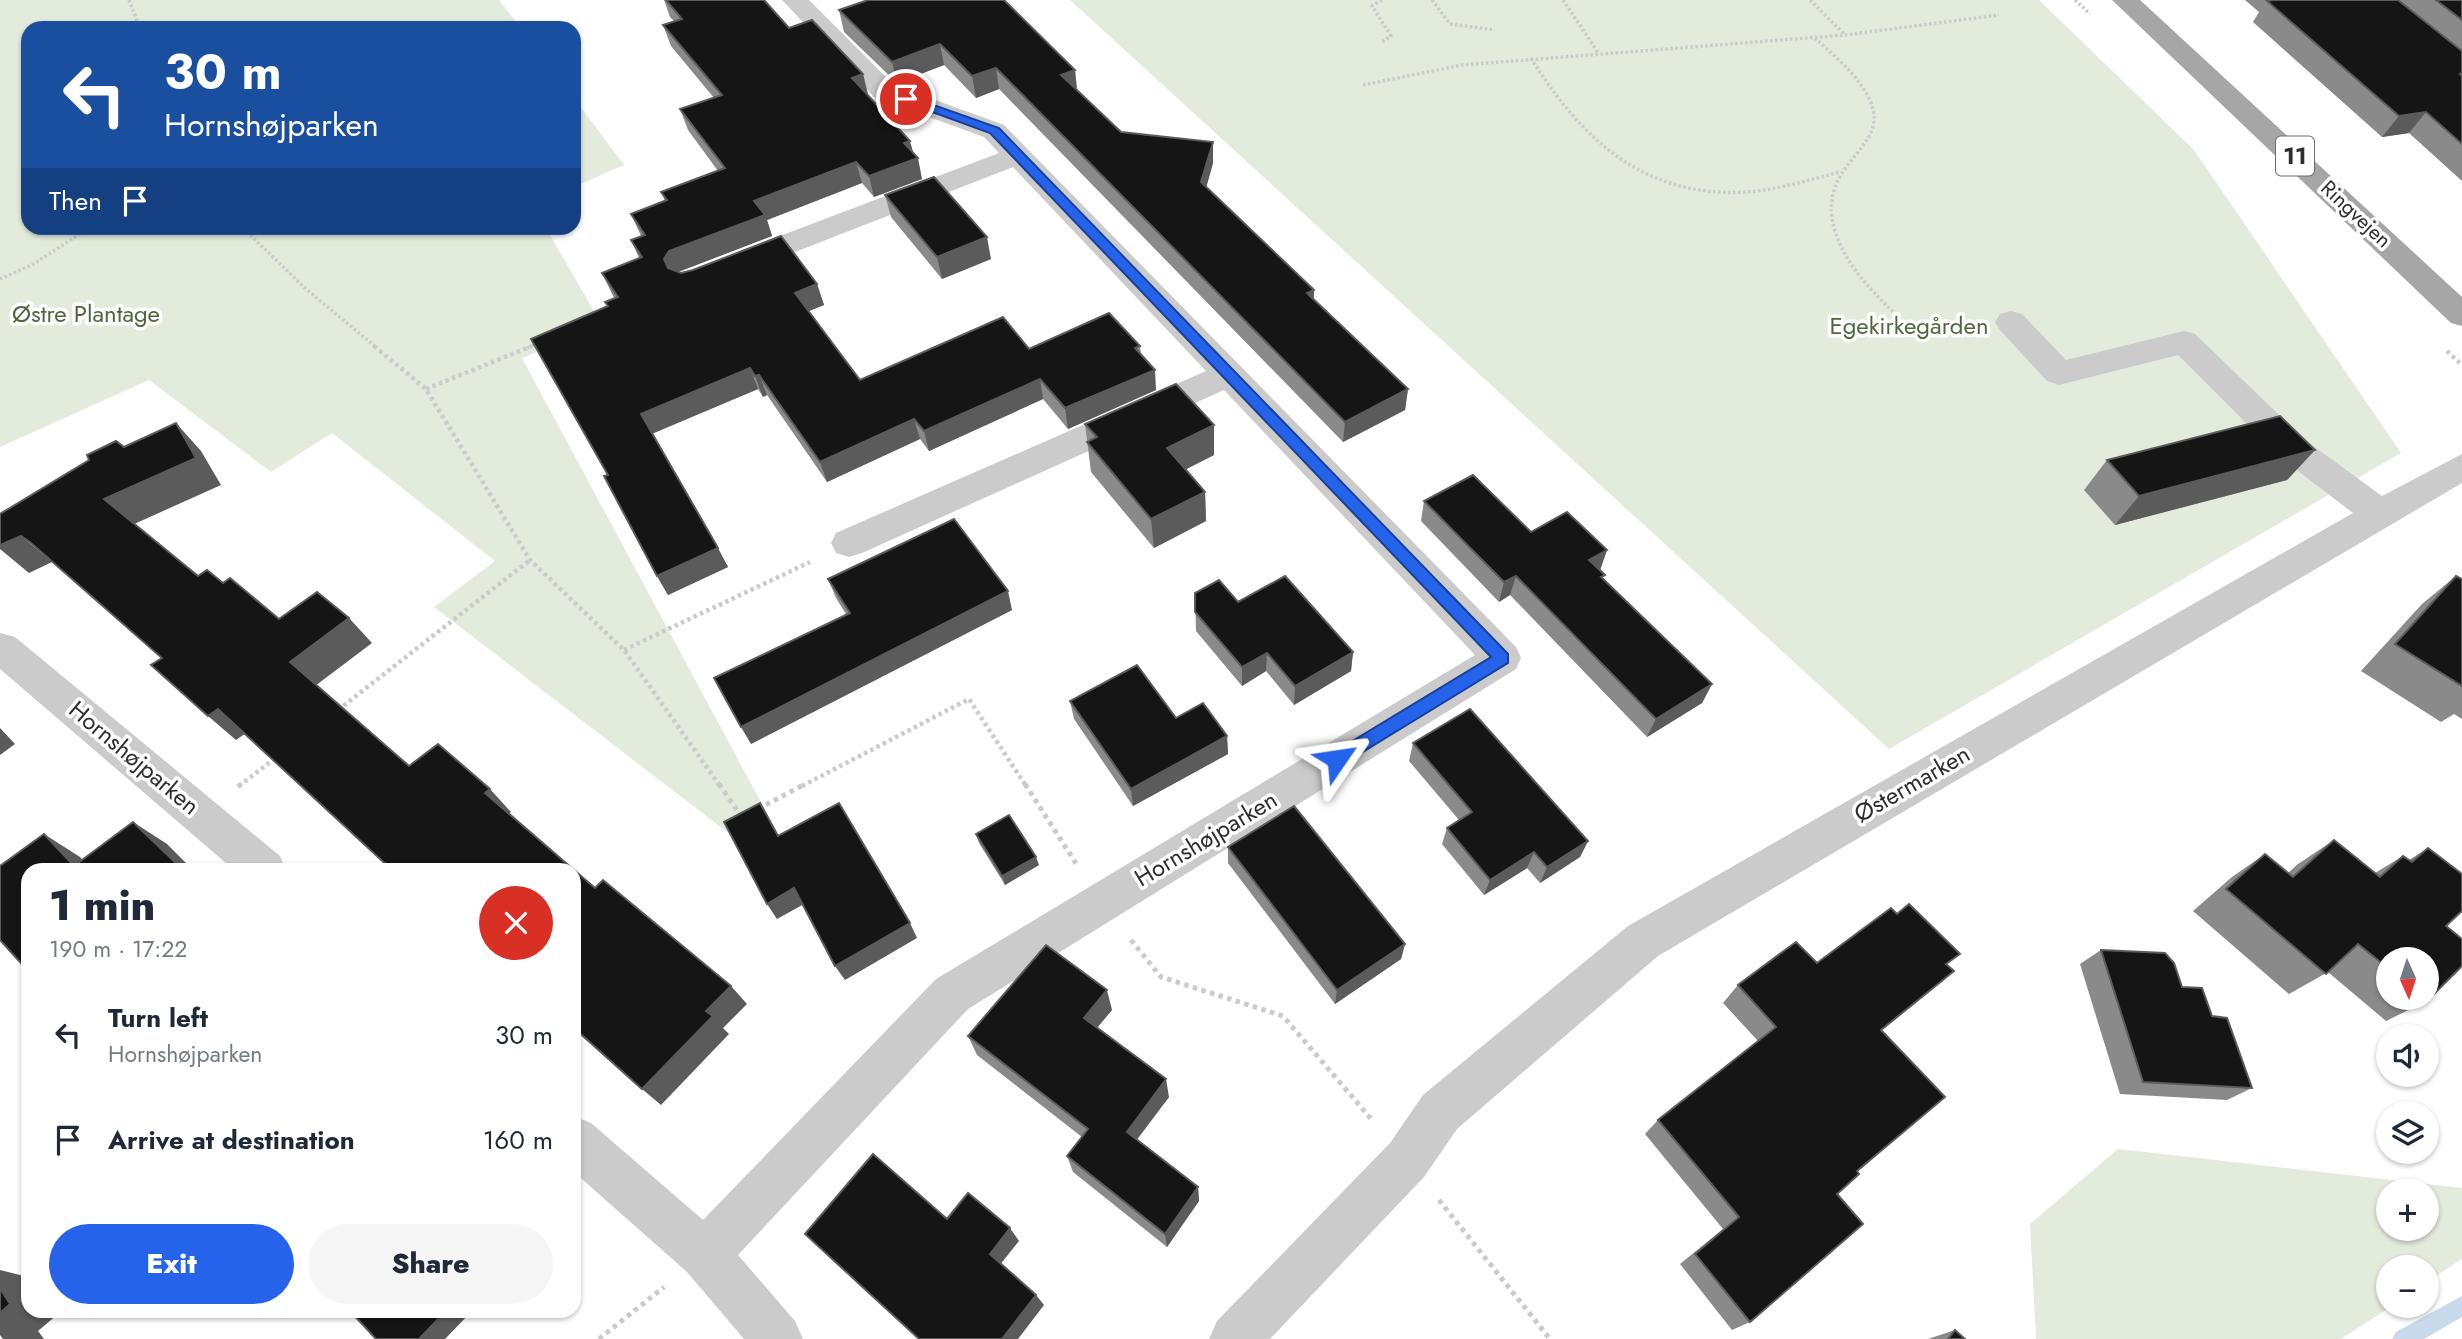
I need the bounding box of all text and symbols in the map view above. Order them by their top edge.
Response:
text: 30 m [164,37,282,107]
icon: left [49,49,140,140]
pin [876,69,936,129]
icon: arrive [887,80,925,118]
text: Hornshøjparken [164,102,379,148]
road number: 11 [2276,136,2314,176]
street label: Ringvejen [2314,173,2398,255]
text: Then [49,182,102,220]
icon: arrive [116,182,154,220]
park label: Østre Plantage [12,296,160,331]
park label: Egekirkegården [1829,308,1989,343]
street label: Hornshøjparken [61,692,207,823]
position arrow [1300,722,1374,796]
street label: Østermarken [1847,736,1976,831]
street label: Hornshøjparken [1128,782,1284,895]
text: 1 min [49,875,155,936]
button: close [479,886,553,960]
text: 190 m · 17:22 [49,932,187,966]
north arrow [2376,947,2440,1010]
map controls [2376,947,2439,1318]
text: Turn left [108,999,208,1037]
icon: left [49,1016,87,1054]
text: 30 m [495,1016,553,1054]
button: sound [2376,1024,2439,1087]
text: Hornshøjparken [108,1037,262,1071]
button: layers [2376,1101,2439,1164]
icon: arrive [49,1121,87,1159]
text: Arrive at destination [108,1121,355,1159]
text: 160 m [483,1121,553,1159]
button: + [2376,1178,2439,1241]
button: Exit [49,1224,294,1304]
button: Share [308,1224,553,1304]
button: − [2376,1255,2439,1318]

